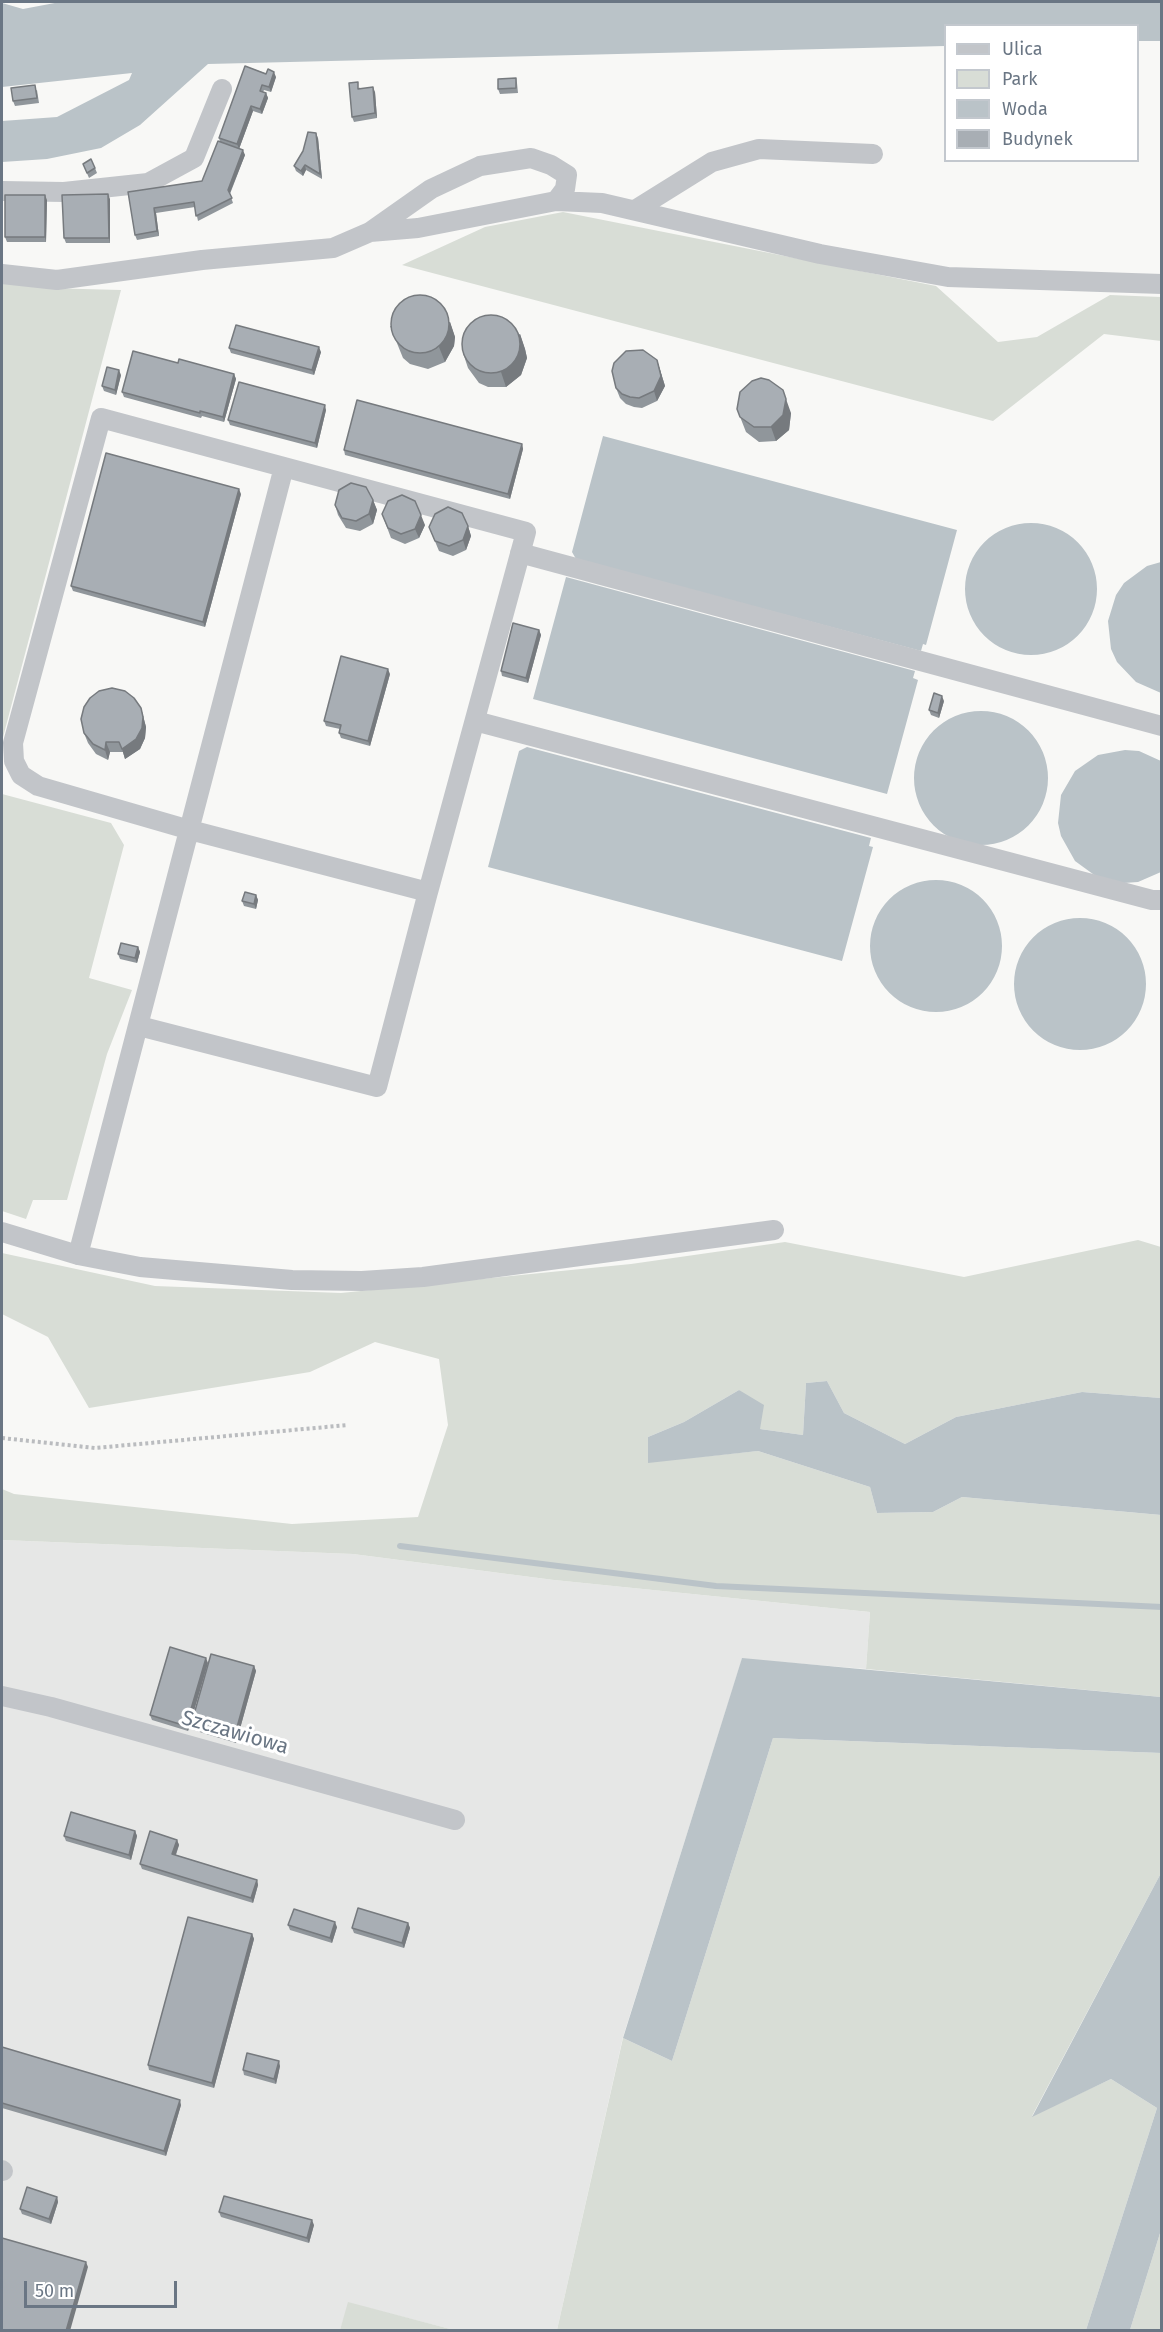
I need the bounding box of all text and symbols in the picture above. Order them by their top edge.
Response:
legend [944,24,1139,162]
text: Ulica [1002,38,1042,60]
text: Park [1002,68,1037,90]
text: Woda [1002,98,1048,120]
text: Budynek [1002,128,1073,150]
street label: Szczawiowa [179,1706,291,1760]
scale bar [27,2269,180,2307]
text: 50 m [35,2280,74,2302]

